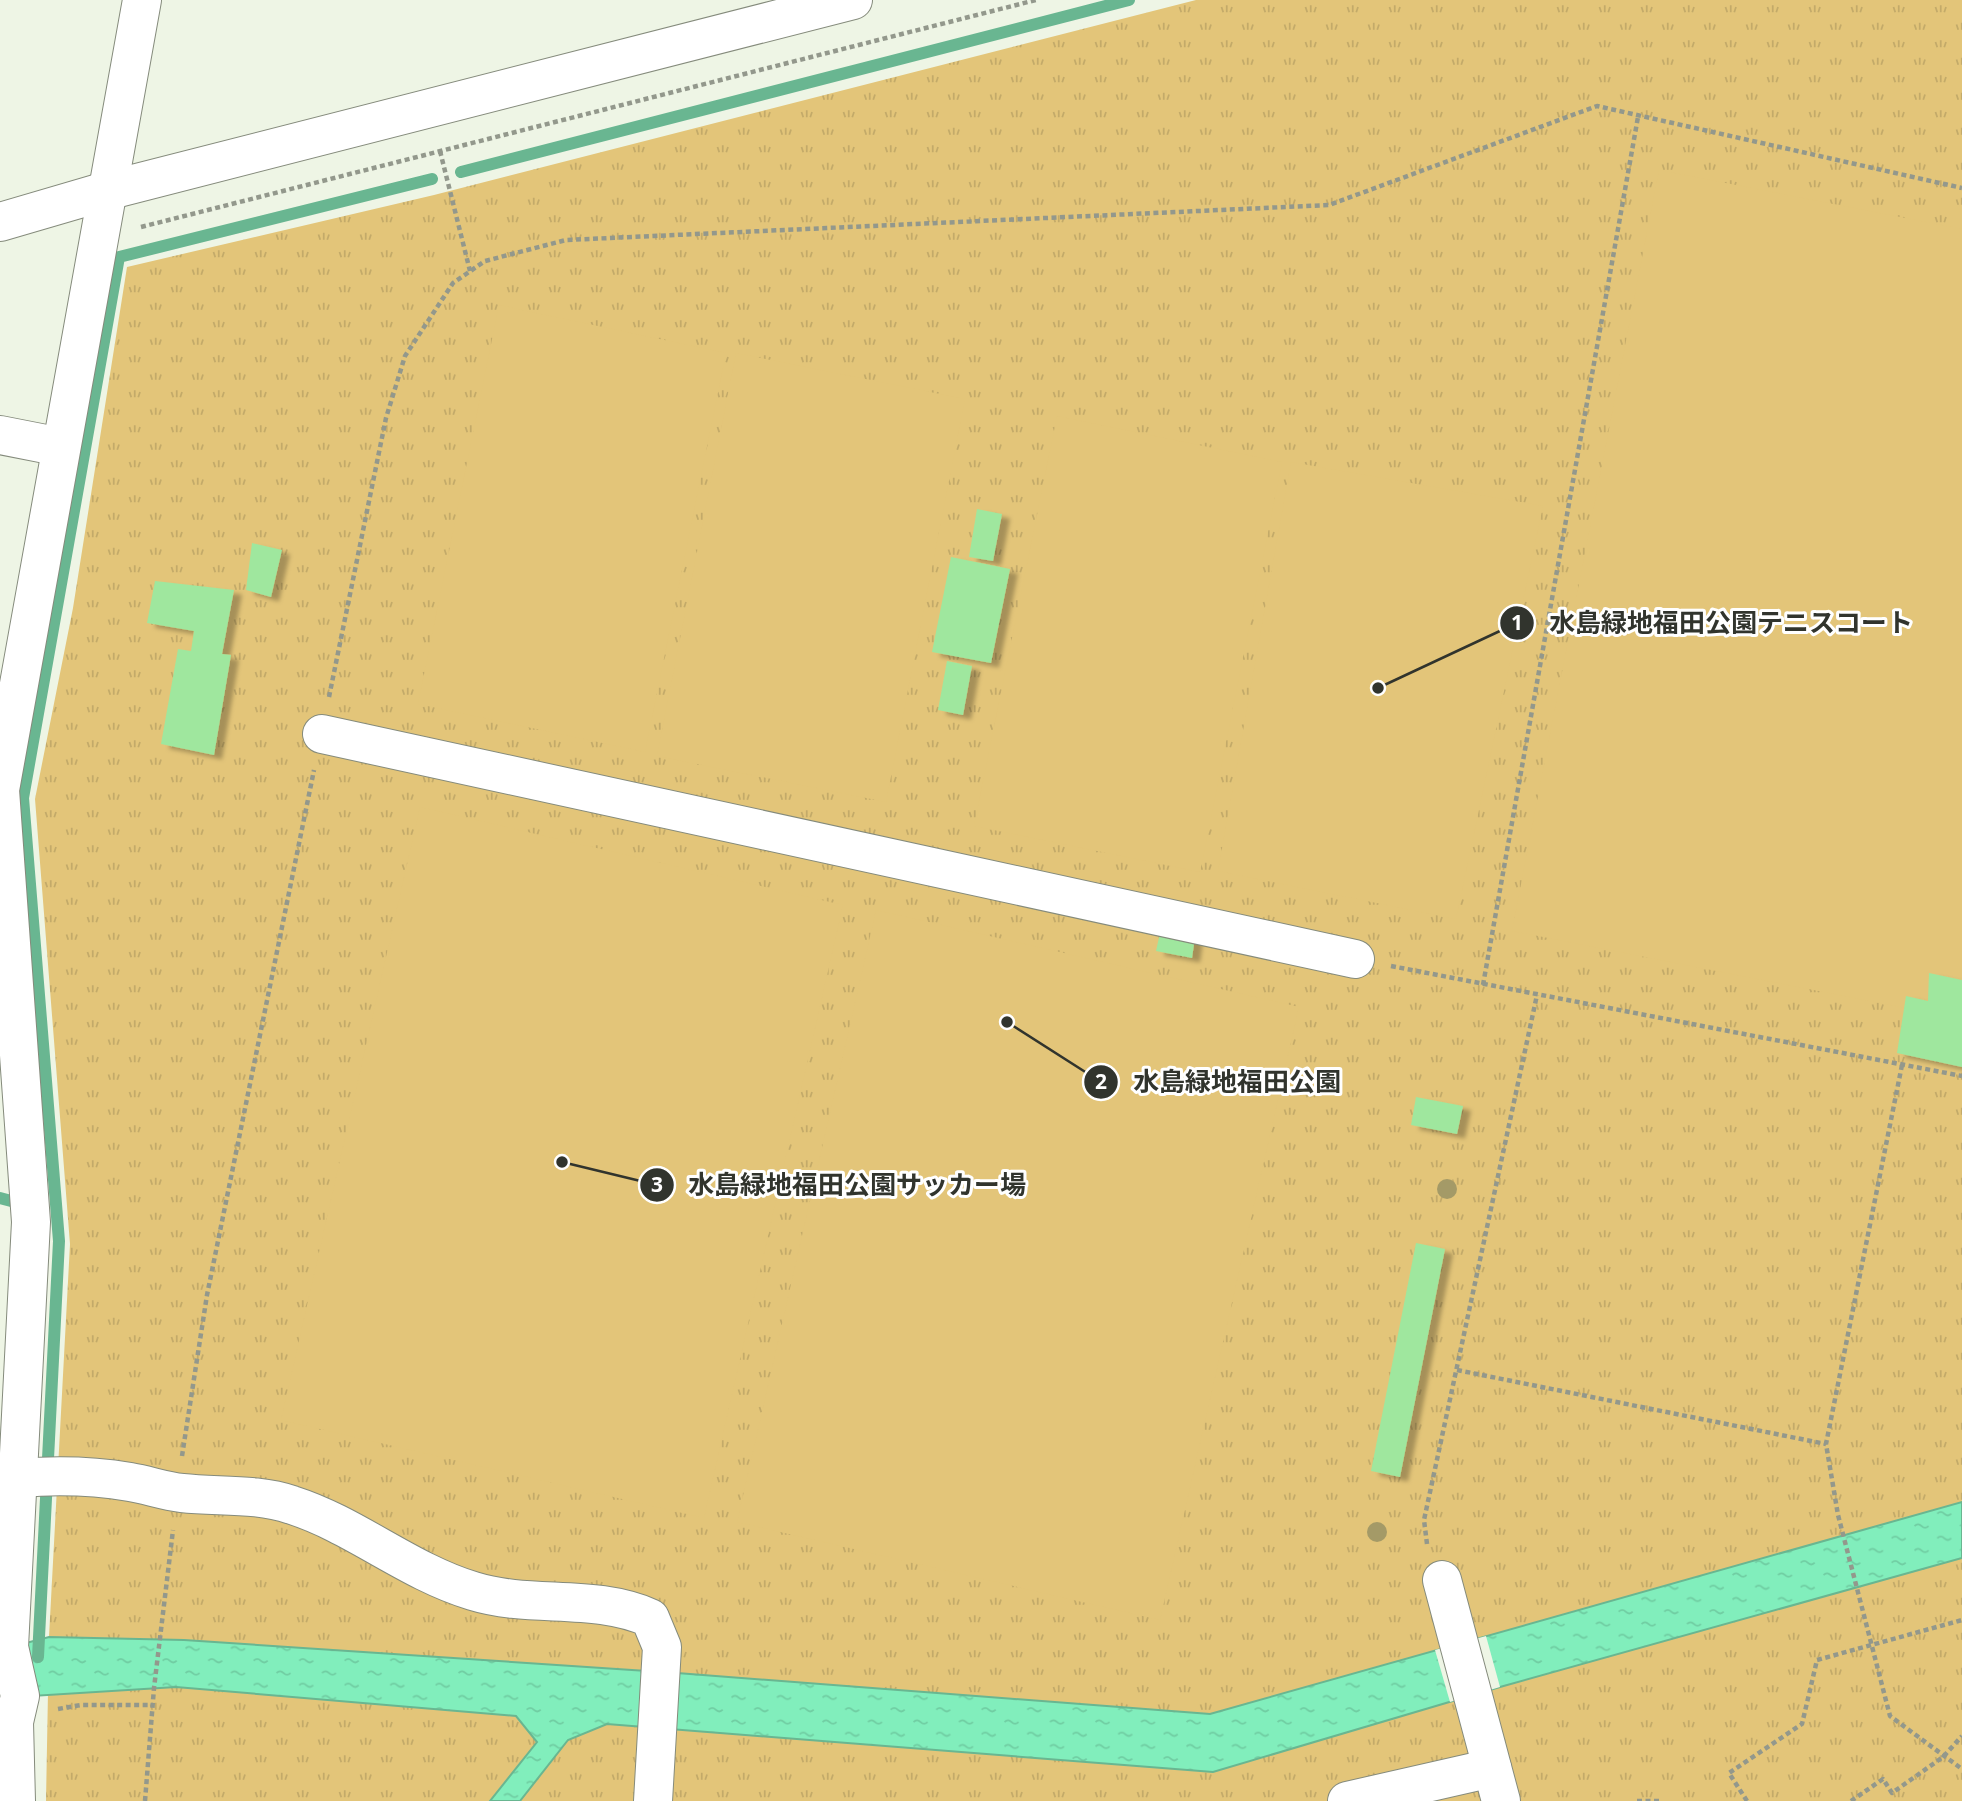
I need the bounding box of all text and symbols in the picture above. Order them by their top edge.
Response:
callout: 水島緑地福田公園テニスコート [1500,599,1927,646]
text: 水島緑地福田公園テニスコート [1549,604,1913,640]
text: 1 [1511,608,1523,636]
callout: 水島緑地福田公園 [1084,1058,1355,1105]
text: 水島緑地福田公園 [1133,1063,1341,1099]
text: 2 [1095,1067,1107,1095]
callout: 水島緑地福田公園サッカー場 [639,1161,1040,1208]
text: 水島緑地福田公園サッカー場 [688,1166,1026,1202]
text: 3 [651,1170,663,1198]

